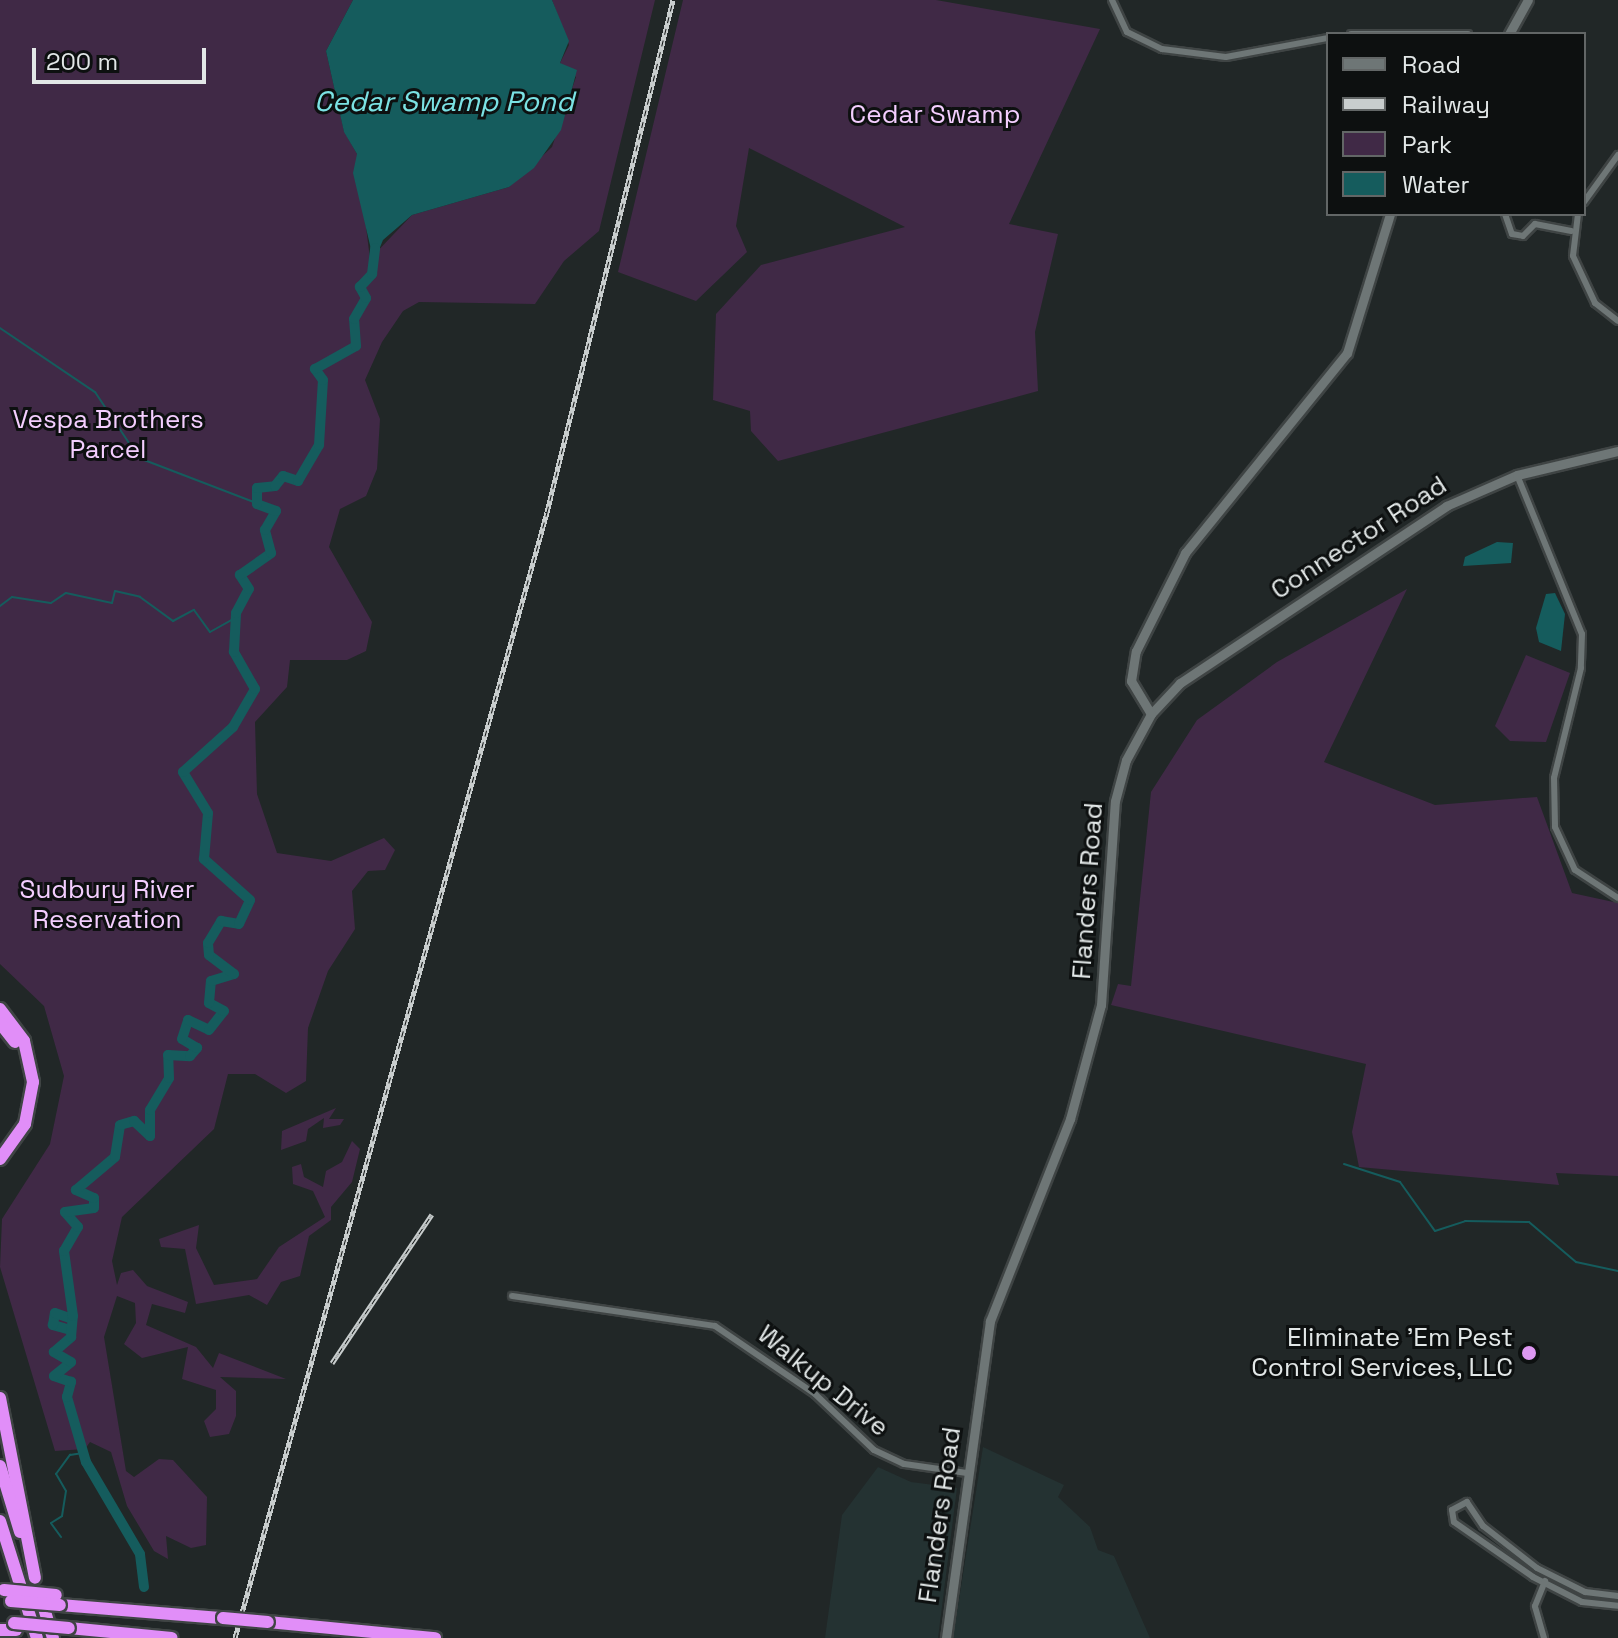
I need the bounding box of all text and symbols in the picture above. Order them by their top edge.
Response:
scale bar [36,32,210,82]
legend [1326,32,1586,216]
text: 200 m [46,46,118,77]
text: Road [1402,49,1461,80]
water label: Cedar Swamp Pond [314,84,574,118]
text: Railway [1402,89,1490,120]
park label: Cedar Swamp [850,99,1020,131]
text: Park [1402,129,1452,160]
text: Water [1402,169,1470,200]
park label: Vespa Brothers Parcel [12,404,204,466]
street label: Connector Road [1265,470,1453,606]
street label: Flanders Road [1066,802,1110,980]
park label: Sudbury River Reservation [19,874,195,936]
street label: Walkup Drive [751,1319,895,1443]
place label: Eliminate 'Em Pest Control Services, LLC [1250,1322,1513,1384]
marker: Eliminate 'Em Pest Control Services, LLC [1520,1344,1538,1362]
street label: Flanders Road [912,1425,968,1605]

